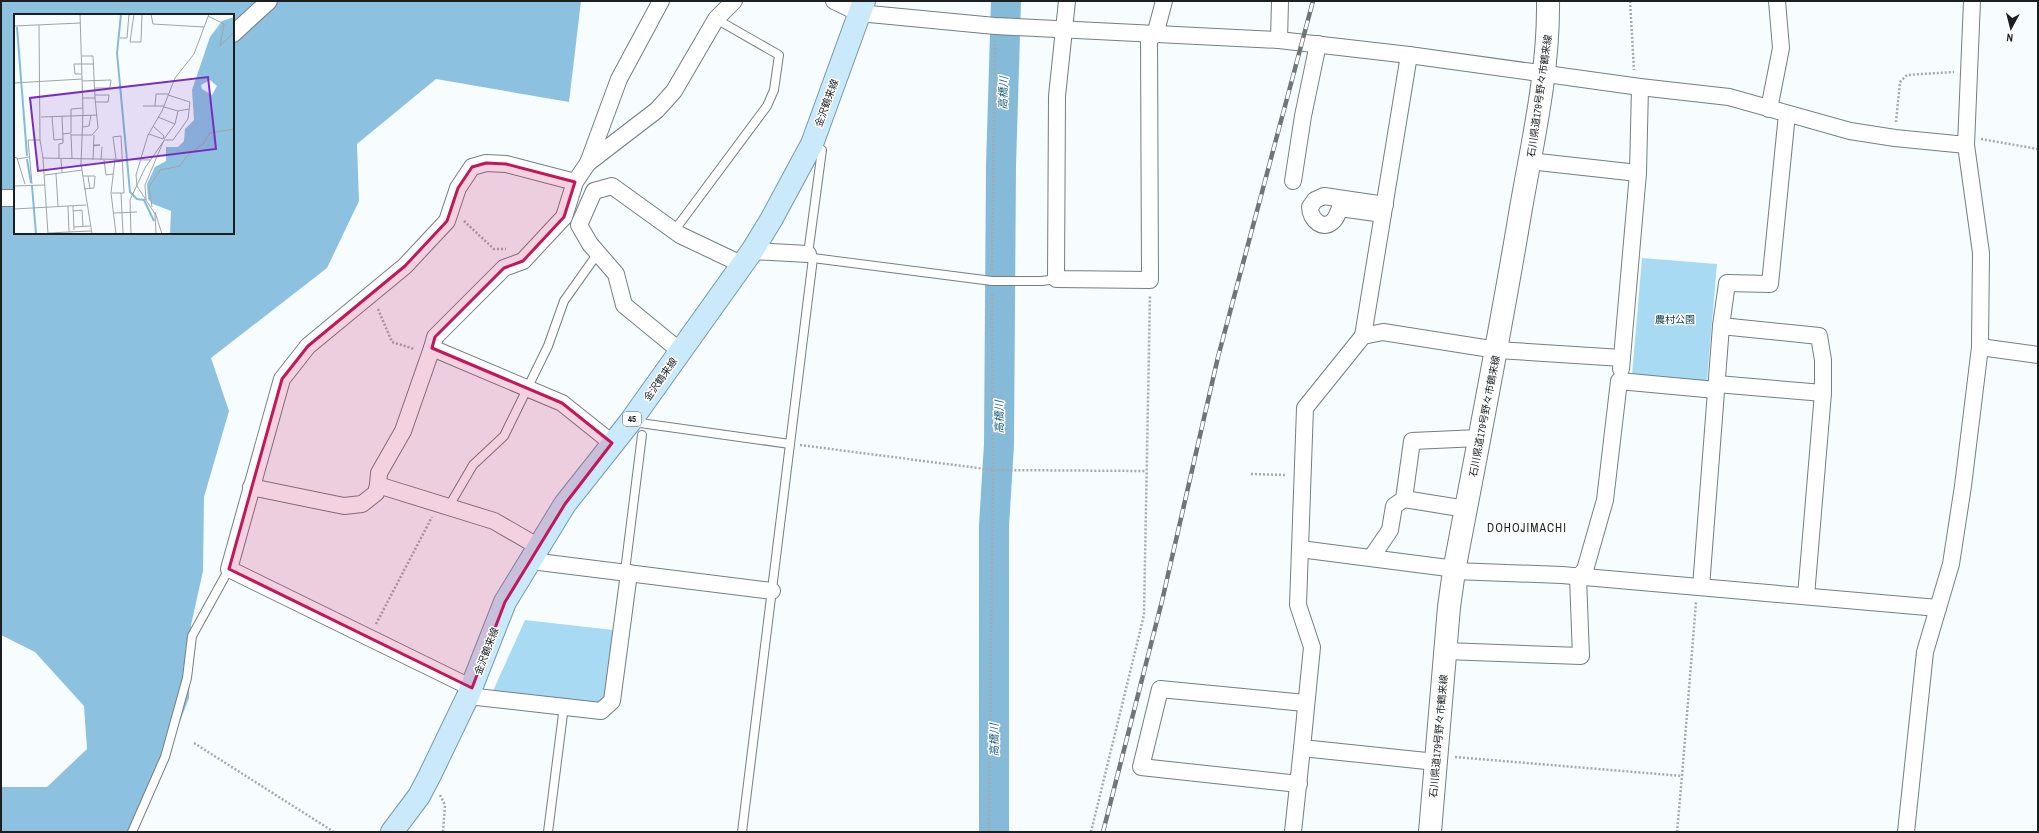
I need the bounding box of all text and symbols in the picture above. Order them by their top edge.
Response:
north arrow [1991,8,2031,48]
inset map [14,14,234,234]
text: N [2006,31,2014,45]
street label: 石川県道179号野々市鶴来線 [1524,34,1555,158]
water label: 高橋川 [995,75,1011,110]
street label: 金沢鶴来線 [812,77,841,129]
park label: 農村公園 [1655,313,1695,326]
street label: 石川県道179号野々市鶴来線 [1466,354,1503,478]
street label: 金沢鶴来線 [641,355,680,403]
water label: 高橋川 [992,400,1006,434]
road number: 45 [623,412,641,426]
district label: DOHOJIMACHI [1487,520,1567,536]
street label: 金沢鶴来線 [471,626,501,677]
street label: 石川県道179号野々市鶴来線 [1427,674,1450,798]
water label: 高橋川 [987,723,1001,757]

